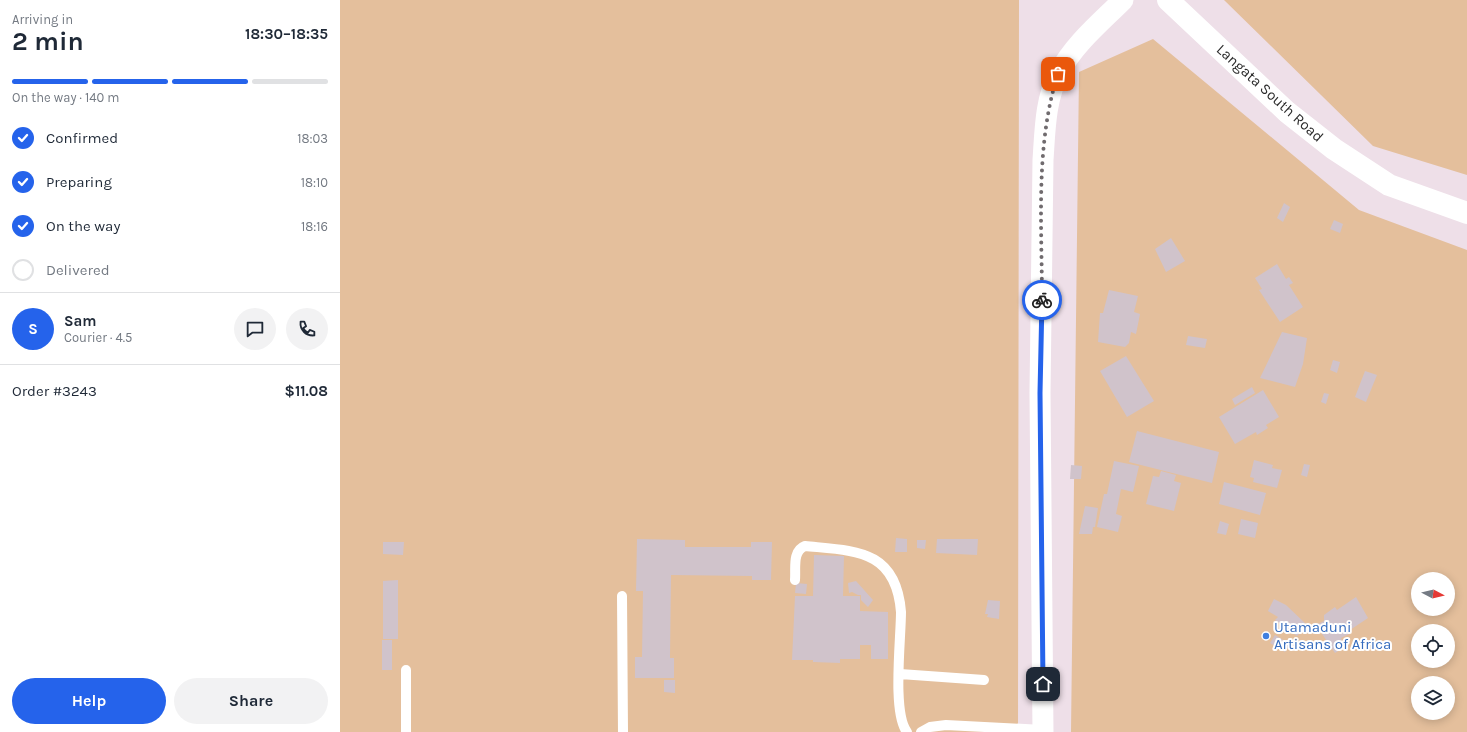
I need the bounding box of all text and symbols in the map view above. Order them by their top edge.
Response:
text: Arriving in [12,12,73,27]
text: 18:30–18:35 [245,25,328,43]
text: 2 min [12,26,84,57]
street label: Langata South Road [1213,40,1327,146]
pin [1041,57,1075,91]
icon: bag [1047,63,1069,85]
text: On the way · 140 m [12,90,119,105]
icon: check [12,127,34,149]
text: Confirmed [46,129,118,147]
text: 18:03 [297,131,328,146]
icon: check [12,171,34,193]
text: Preparing [46,173,112,191]
text: 18:10 [301,175,328,190]
icon: check [12,215,34,237]
text: On the way [46,217,120,235]
text: 18:16 [301,219,328,234]
text: Delivered [46,261,110,279]
courier [1022,280,1062,320]
icon: bike [1031,289,1053,311]
button: chat [234,308,276,350]
button: phone [286,308,328,350]
text: Sam [64,312,97,330]
text: S [28,320,38,338]
text: Courier · 4.5 [64,330,132,345]
text: Order #3243 [12,382,97,400]
text: $11.08 [285,382,328,400]
north arrow [1411,572,1455,616]
map controls [1411,572,1455,720]
place label: Utamaduni Artisans of Africa [1274,618,1391,653]
button: locate [1411,624,1455,668]
marker: Utamaduni Artisans of Africa [1261,631,1271,641]
pin [1026,667,1060,701]
icon: home [1032,673,1054,695]
button: layers [1411,676,1455,720]
button: Help [12,678,166,724]
button: Share [174,678,328,724]

